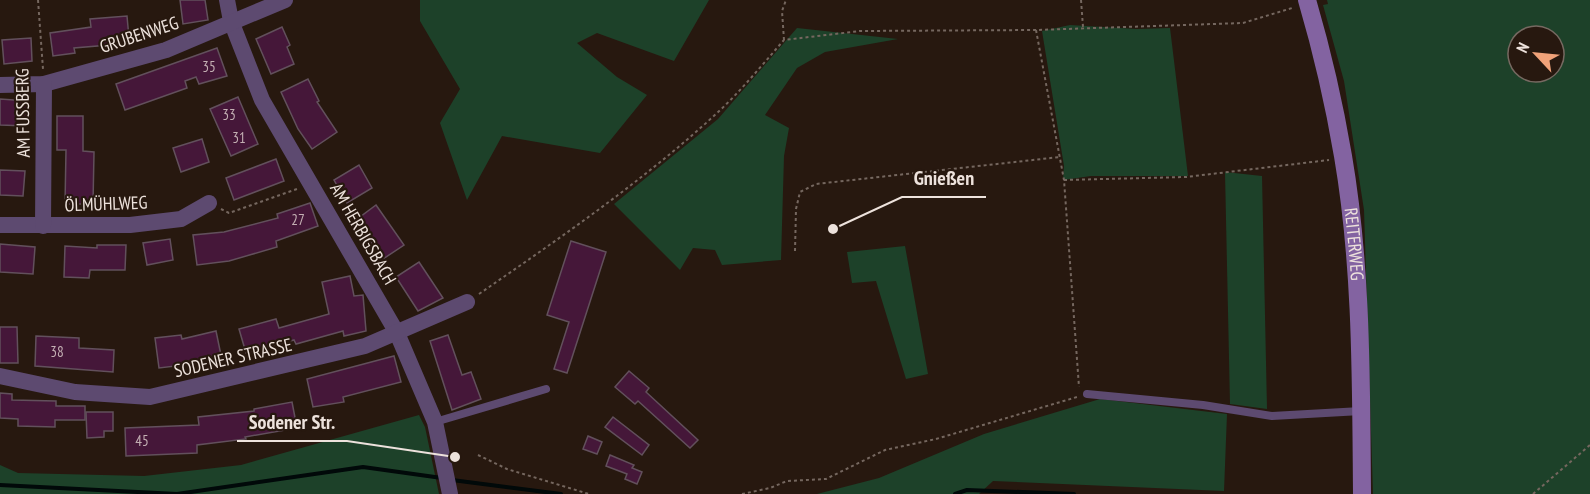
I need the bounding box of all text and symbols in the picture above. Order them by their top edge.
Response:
street label: GRUBENWEG [97,11,181,58]
north arrow [1506,24,1566,84]
text: N [1512,39,1533,56]
house number: 35 [202,57,216,76]
street label: AM FUSSBERG [10,68,35,158]
house number: 33 [222,105,236,124]
house number: 31 [232,128,246,147]
callout: Gnießen [902,159,986,197]
text: Gnießen [914,165,974,191]
street label: AM HERBIGSBACH [325,179,402,289]
street label: ÖLMÜHLWEG [64,191,148,216]
street label: REITERWEG [1340,206,1369,281]
house number: 27 [291,210,305,229]
street label: SODENER STRASSE [172,333,294,382]
house number: 38 [50,342,64,361]
callout: Sodener Str. [237,403,347,441]
text: Sodener Str. [249,409,335,435]
house number: 45 [135,431,149,450]

